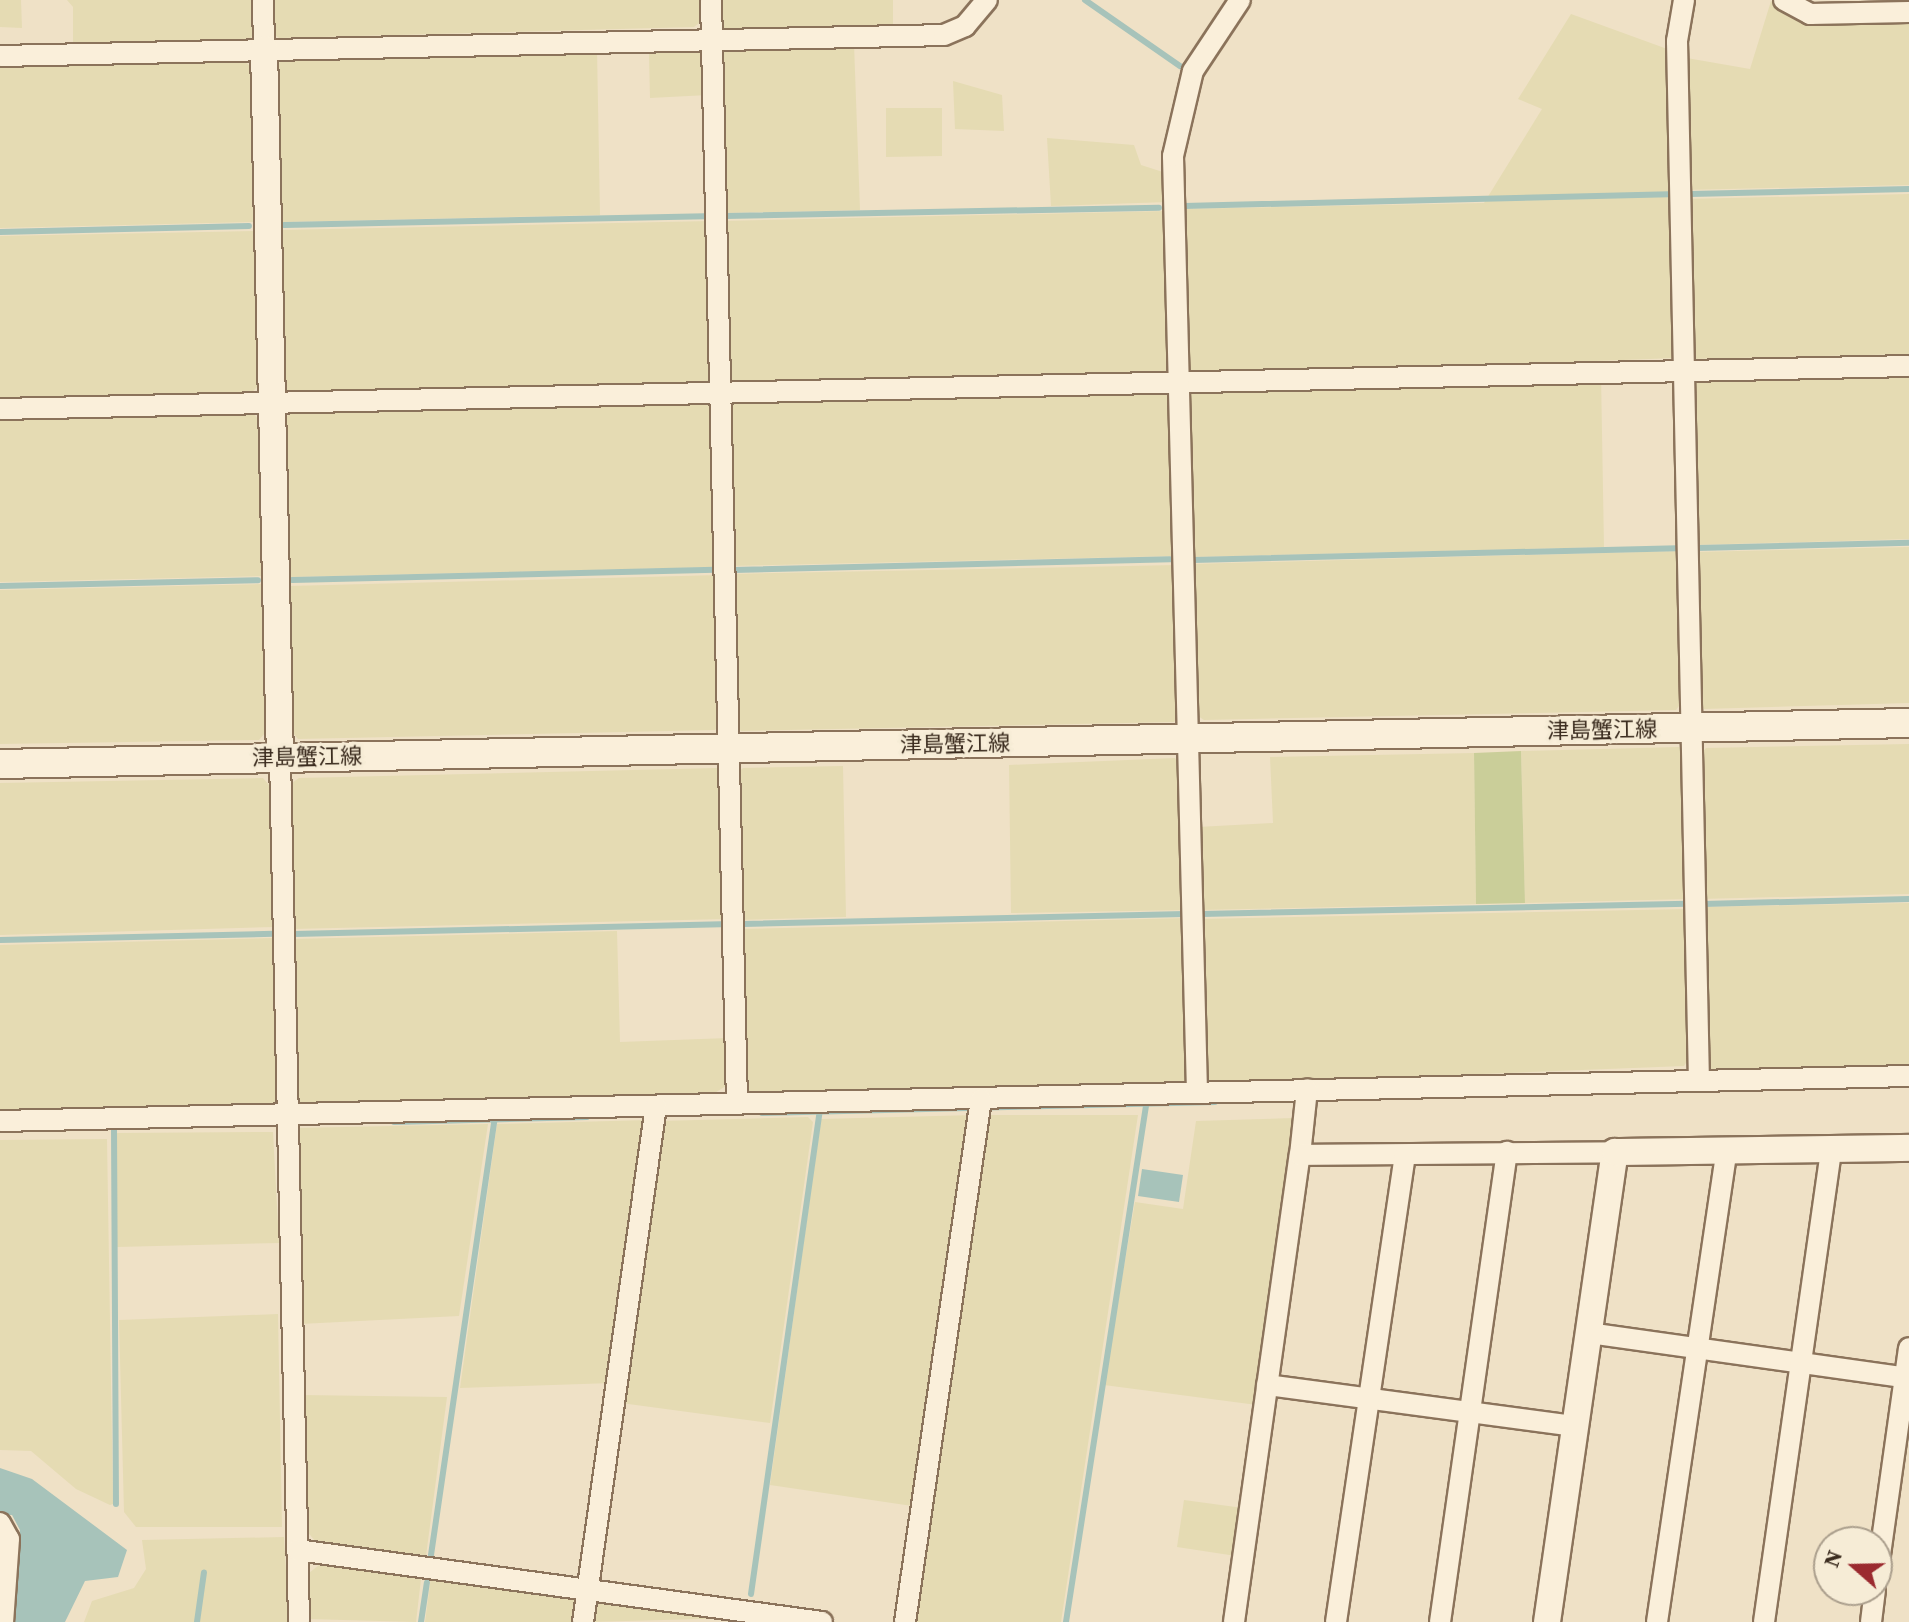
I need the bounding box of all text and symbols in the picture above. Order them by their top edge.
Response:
street label: 津島蟹江線 [1547,716,1657,744]
street label: 津島蟹江線 [900,730,1010,758]
street label: 津島蟹江線 [252,743,362,771]
north arrow [1813,1526,1893,1606]
text: N [1815,1546,1849,1571]

